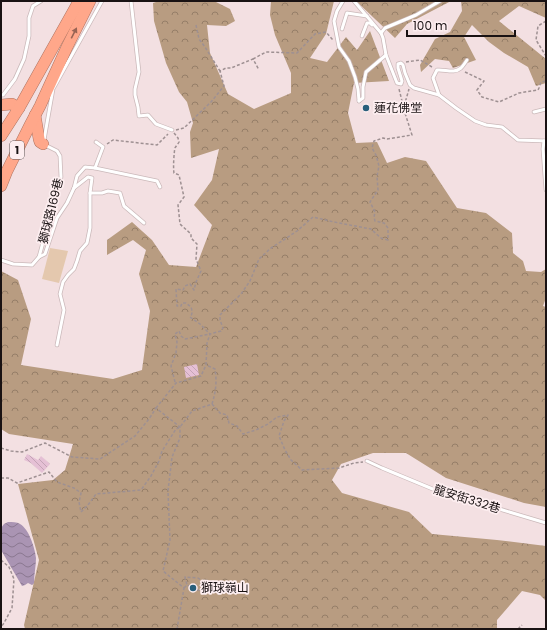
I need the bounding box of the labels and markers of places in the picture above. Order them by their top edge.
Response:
place label: 蓮花佛堂 [374,99,422,116]
marker: 蓮花佛堂 [361,103,371,113]
place label: 獅球嶺山 [201,579,249,596]
marker: 獅球嶺山 [188,583,198,593]

